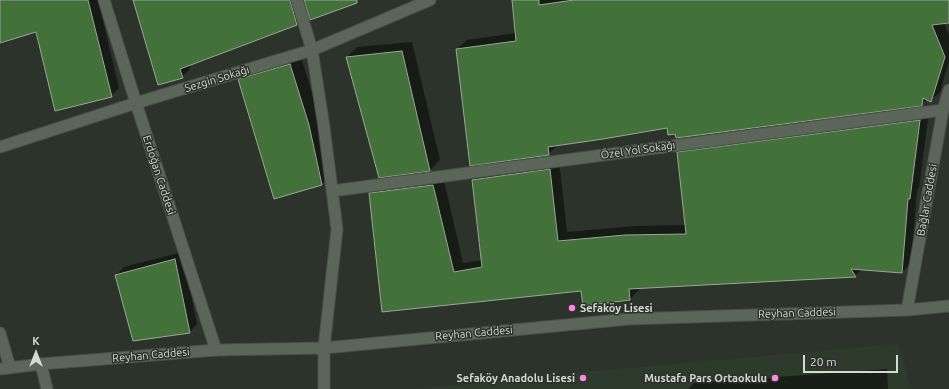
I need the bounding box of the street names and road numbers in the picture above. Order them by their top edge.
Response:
street label: Sezgin Sokağı [183,63,251,95]
street label: Erdoğan Caddesi [140,134,178,216]
street label: Özel Yol Sokağı [600,138,676,162]
street label: Bağlar Caddesi [914,163,940,237]
street label: Reyhan Caddesi [758,305,836,321]
street label: Reyhan Caddesi [435,323,513,343]
street label: Reyhan Caddesi [112,345,190,365]

